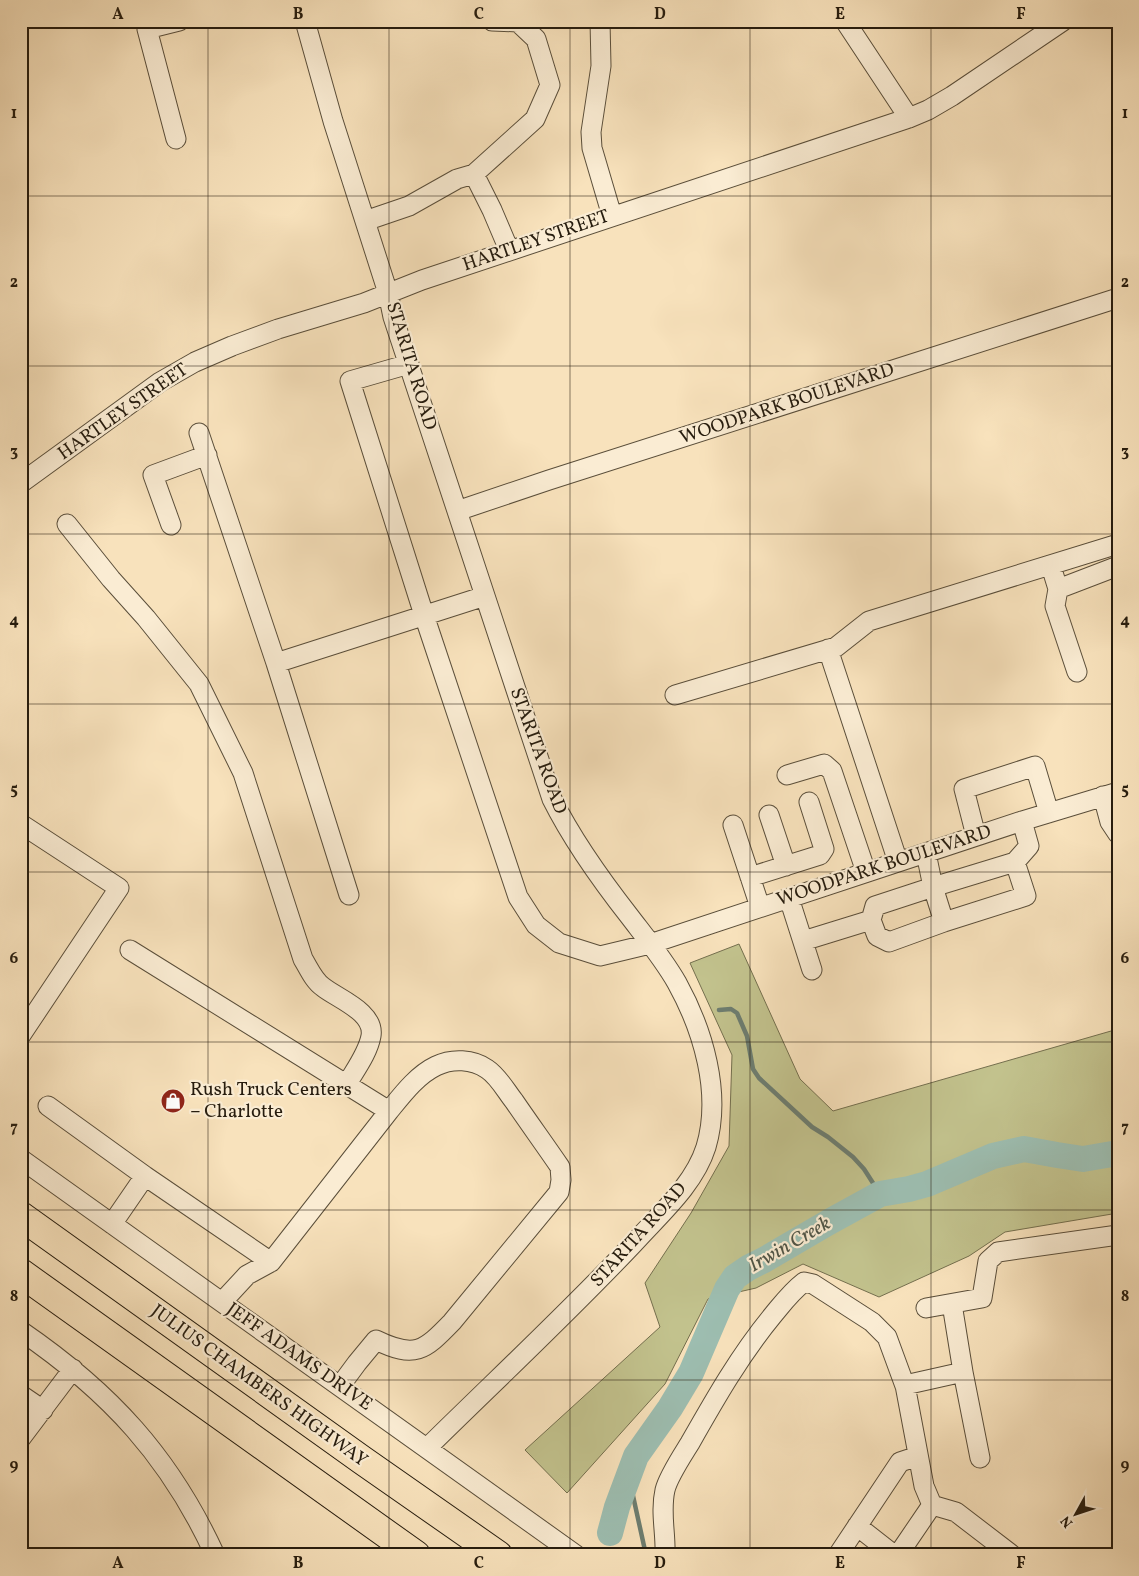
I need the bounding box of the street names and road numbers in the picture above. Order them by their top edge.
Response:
street label: HARTLEY STREET [459,204,613,278]
street label: STARITA ROAD [379,299,443,433]
street label: HARTLEY STREET [53,357,193,467]
street label: WOODPARK BOULEVARD [676,357,898,451]
street label: STARITA ROAD [503,684,573,818]
street label: WOODPARK BOULEVARD [773,819,995,913]
street label: STARITA ROAD [585,1177,693,1293]
street label: JEFF ADAMS DRIVE [221,1297,377,1417]
street label: JULIUS CHAMBERS HIGHWAY [145,1298,373,1474]

